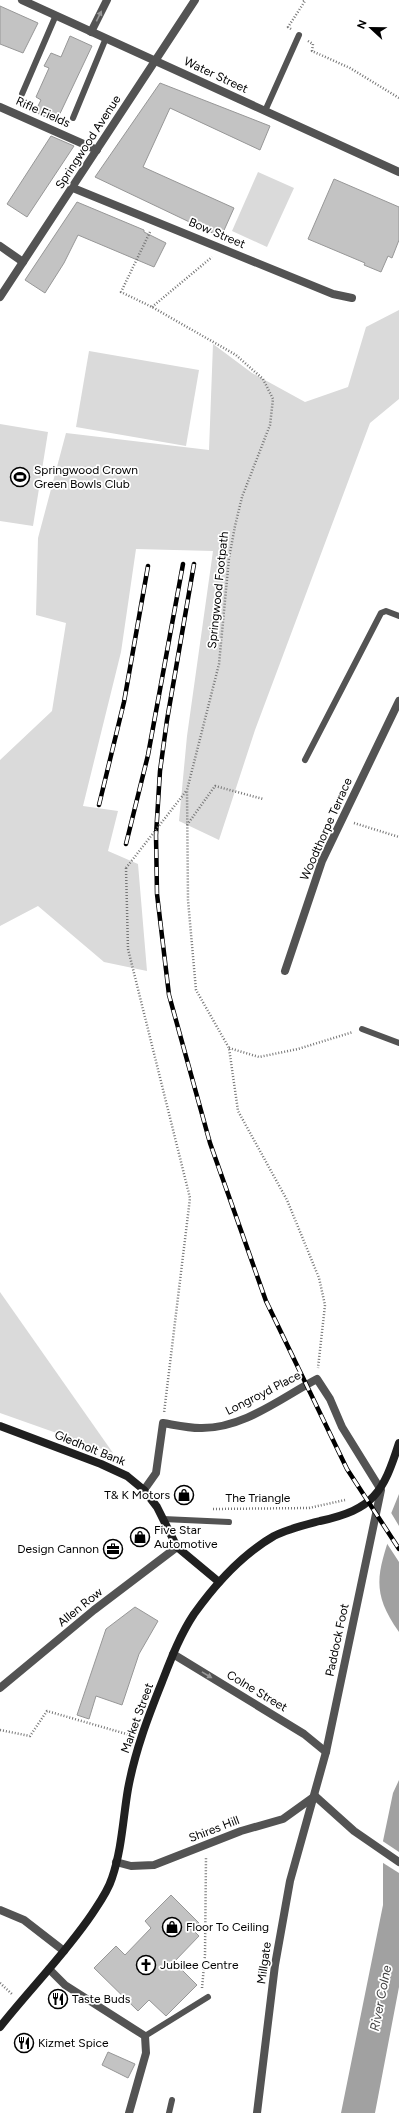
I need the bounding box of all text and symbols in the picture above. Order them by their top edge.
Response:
north arrow [351,8,391,48]
one-way arrow [96,10,102,22]
text: N [355,18,370,31]
street label: Water Street [182,54,251,96]
street label: Springwood Avenue [52,92,124,191]
street label: Rifle Fields [14,94,73,130]
street label: Bow Street [187,215,248,251]
place label: Springwood Crown Green Bowls Club [34,463,138,491]
sports icon: Springwood Crown Green Bowls Club [9,466,31,488]
street label: Springwood Footpath [205,531,231,649]
street label: Woodthorpe Terrace [297,775,355,882]
street label: Longroyd Place [223,1368,303,1418]
street label: Gledholt Bank [53,1427,128,1469]
shop icon: T& K Motors [173,1484,195,1506]
place label: T& K Motors [104,1488,170,1502]
street label: The Triangle [226,1491,291,1505]
place label: Five Star Automotive [154,1523,218,1551]
shop icon: Five Star Automotive [129,1526,151,1548]
office icon: Design Cannon [102,1538,124,1560]
place label: Design Cannon [17,1542,99,1556]
street label: Allen Row [55,1584,106,1629]
street label: Paddock Foot [322,1602,352,1678]
street label: Colne Street [224,1667,290,1715]
one-way arrow [201,1671,213,1678]
street label: Market Street [118,1681,156,1755]
street label: Shires Hill [187,1813,241,1845]
shop icon: Floor To Ceiling [161,1916,183,1938]
place label: Floor To Ceiling [186,1920,269,1934]
street label: Millgate [254,1941,274,1985]
church icon: Jubilee Centre [135,1954,157,1976]
place label: Jubilee Centre [160,1958,239,1972]
water label: River Colne [367,1964,394,2032]
restaurant icon: Taste Buds [47,1988,69,2010]
place label: Taste Buds [72,1992,131,2006]
restaurant icon: Kizmet Spice [13,2032,35,2054]
place label: Kizmet Spice [38,2036,109,2050]

